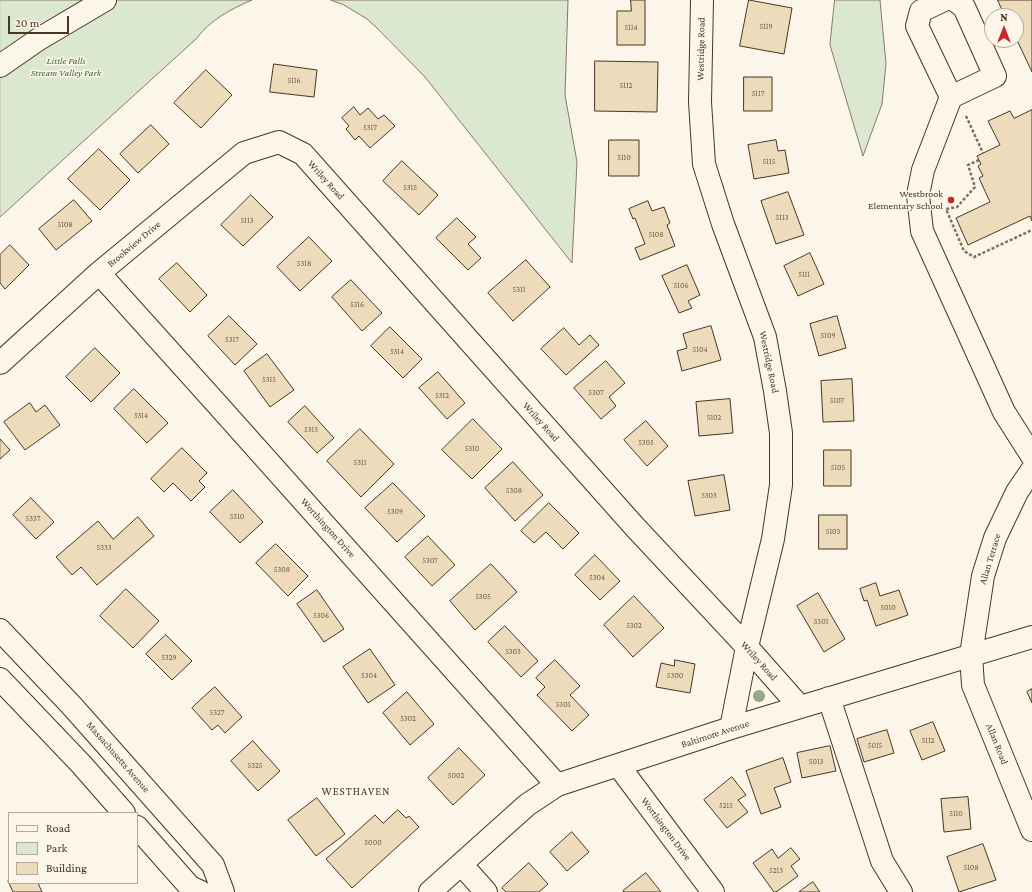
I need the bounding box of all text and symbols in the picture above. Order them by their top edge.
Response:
scale bar [10,8,71,34]
north arrow [984,8,1024,48]
text: N [1000,11,1008,23]
text: 20 m [15,16,39,30]
street label: Westridge Road [694,17,708,81]
house number: 5119 [759,22,773,32]
house number: 5114 [624,23,638,33]
park label: Little Falls Stream Valley Park [31,55,101,78]
house number: 5116 [287,76,301,86]
house number: 5112 [620,81,632,91]
house number: 5117 [752,89,764,99]
house number: 5317 [363,123,377,133]
house number: 5110 [617,153,631,163]
house number: 5115 [763,157,775,167]
street label: Wriley Road [305,158,347,202]
house number: 5315 [403,183,417,193]
place label: Westbrook Elementary School [868,188,943,212]
marker: Westbrook Elementary School [946,195,956,205]
house number: 5113 [776,213,788,223]
house number: 5113 [241,216,253,226]
street label: Brookview Drive [105,218,163,270]
house number: 5108 [57,220,73,230]
house number: 5108 [648,230,664,240]
house number: 5318 [297,259,311,269]
house number: 5111 [798,270,810,280]
house number: 5106 [674,281,688,291]
house number: 5311 [513,285,525,295]
house number: 5316 [350,300,364,310]
street label: Westridge Road [757,330,781,394]
house number: 5109 [821,331,835,341]
house number: 5317 [225,335,239,345]
house number: 5104 [692,345,708,355]
house number: 5314 [390,347,404,357]
house number: 5315 [262,375,276,385]
house number: 5307 [588,388,604,398]
house number: 5312 [435,391,449,401]
house number: 5107 [830,396,844,406]
street label: Wriley Road [520,400,562,444]
house number: 5314 [134,411,148,421]
house number: 5102 [707,413,721,423]
house number: 5313 [304,425,318,435]
house number: 5305 [638,438,654,448]
house number: 5310 [465,444,479,454]
house number: 5311 [354,458,366,468]
house number: 5105 [831,463,845,473]
house number: 5308 [506,486,522,496]
house number: 5303 [701,491,717,501]
street label: Worthington Drive [298,496,358,560]
house number: 5309 [387,507,403,517]
house number: 5310 [230,512,244,522]
house number: 5337 [26,514,40,524]
house number: 5103 [826,527,840,537]
street label: Allan Terrace [977,532,1003,586]
house number: 5333 [97,543,111,553]
house number: 5307 [422,556,438,566]
house number: 5308 [274,565,290,575]
house number: 5304 [589,573,605,583]
house number: 5305 [475,592,491,602]
house number: 5010 [880,603,896,613]
house number: 5306 [313,611,329,621]
house number: 5301 [814,617,828,627]
house number: 5302 [626,621,642,631]
street label: Wriley Road [738,639,780,683]
house number: 5303 [505,647,521,657]
house number: 5329 [161,653,177,663]
house number: 5304 [361,671,377,681]
house number: 5300 [667,671,683,681]
house number: 5301 [556,700,570,710]
house number: 5327 [210,708,224,718]
house number: 5302 [400,714,416,724]
street label: Baltimore Avenue [680,717,750,751]
street label: Massachusetts Avenue [84,719,152,795]
street label: Allan Road [983,722,1011,766]
house number: 5112 [922,736,934,746]
house number: 5015 [868,741,882,751]
house number: 5013 [809,757,823,767]
house number: 5325 [248,761,262,771]
house number: 5002 [448,771,464,781]
district label: WESTHAVEN [322,785,390,799]
street label: Worthington Drive [638,795,694,863]
house number: 5215 [719,801,733,811]
house number: 5110 [949,809,963,819]
legend [8,812,138,884]
text: Road [46,821,70,835]
house number: 5000 [364,838,382,848]
text: Park [46,841,67,855]
text: Building [46,861,87,875]
house number: 5108 [963,863,979,873]
house number: 5213 [769,866,783,876]

